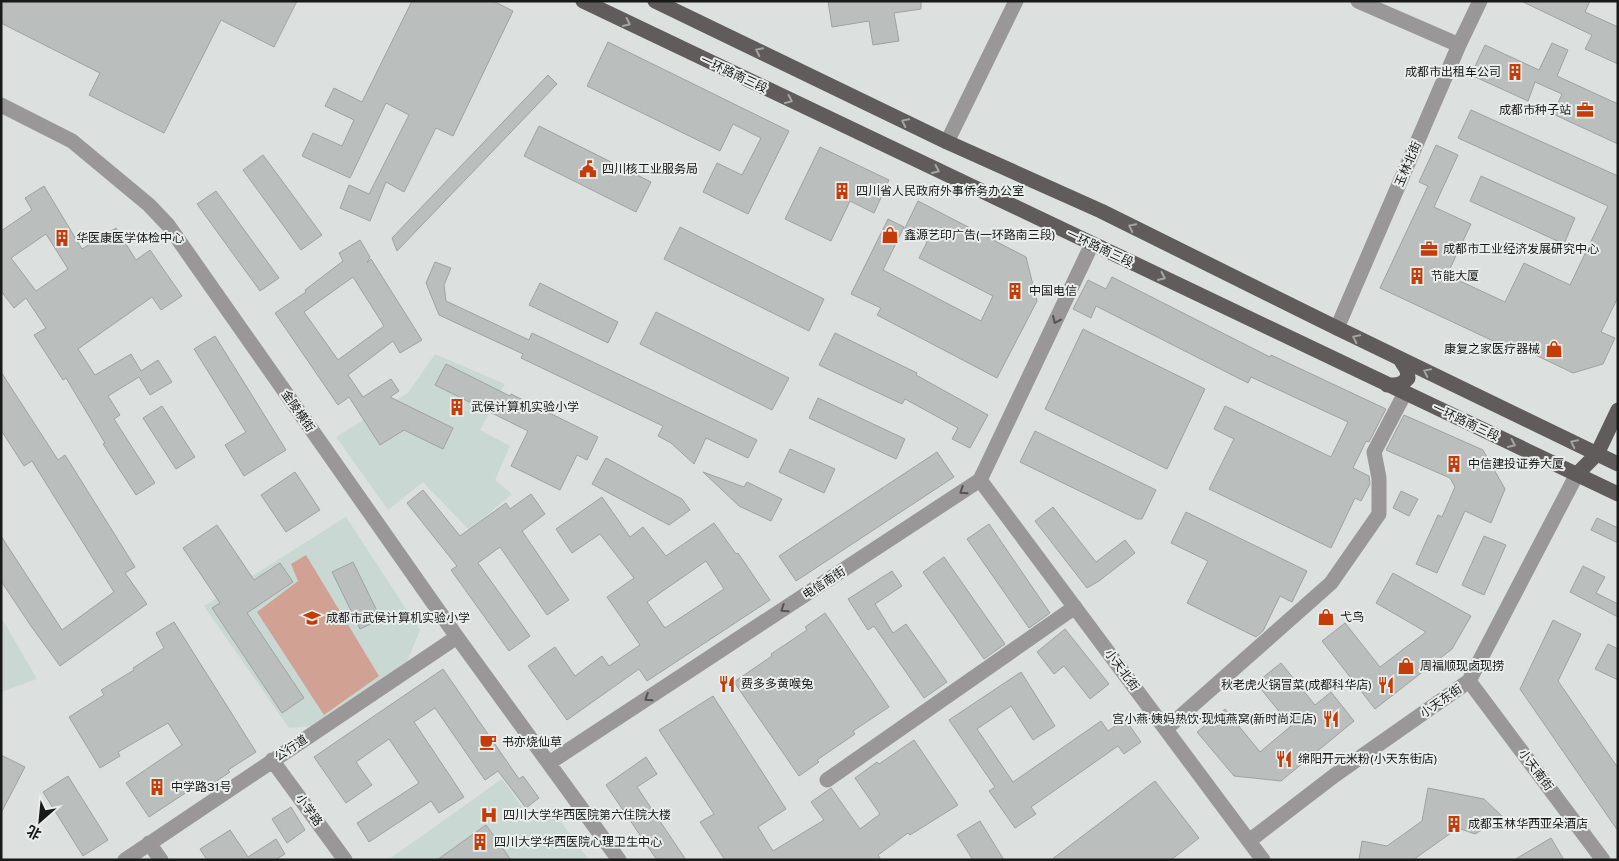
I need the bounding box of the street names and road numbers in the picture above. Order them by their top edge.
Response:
street label: 一环路南三段 [698,52,770,96]
street label: 玉林北街 [1392,139,1424,189]
street label: 一环路南三段 [1064,226,1136,270]
street label: 金陵横街 [278,387,318,435]
street label: 一环路南三段 [1430,400,1502,444]
street label: 电信南街 [800,564,848,602]
street label: 小天北街 [1102,647,1142,693]
street label: 小天东街 [1417,681,1465,721]
street label: 公行道 [272,732,310,764]
street label: 小天南街 [1516,747,1556,793]
street label: 小学路 [293,791,325,829]

